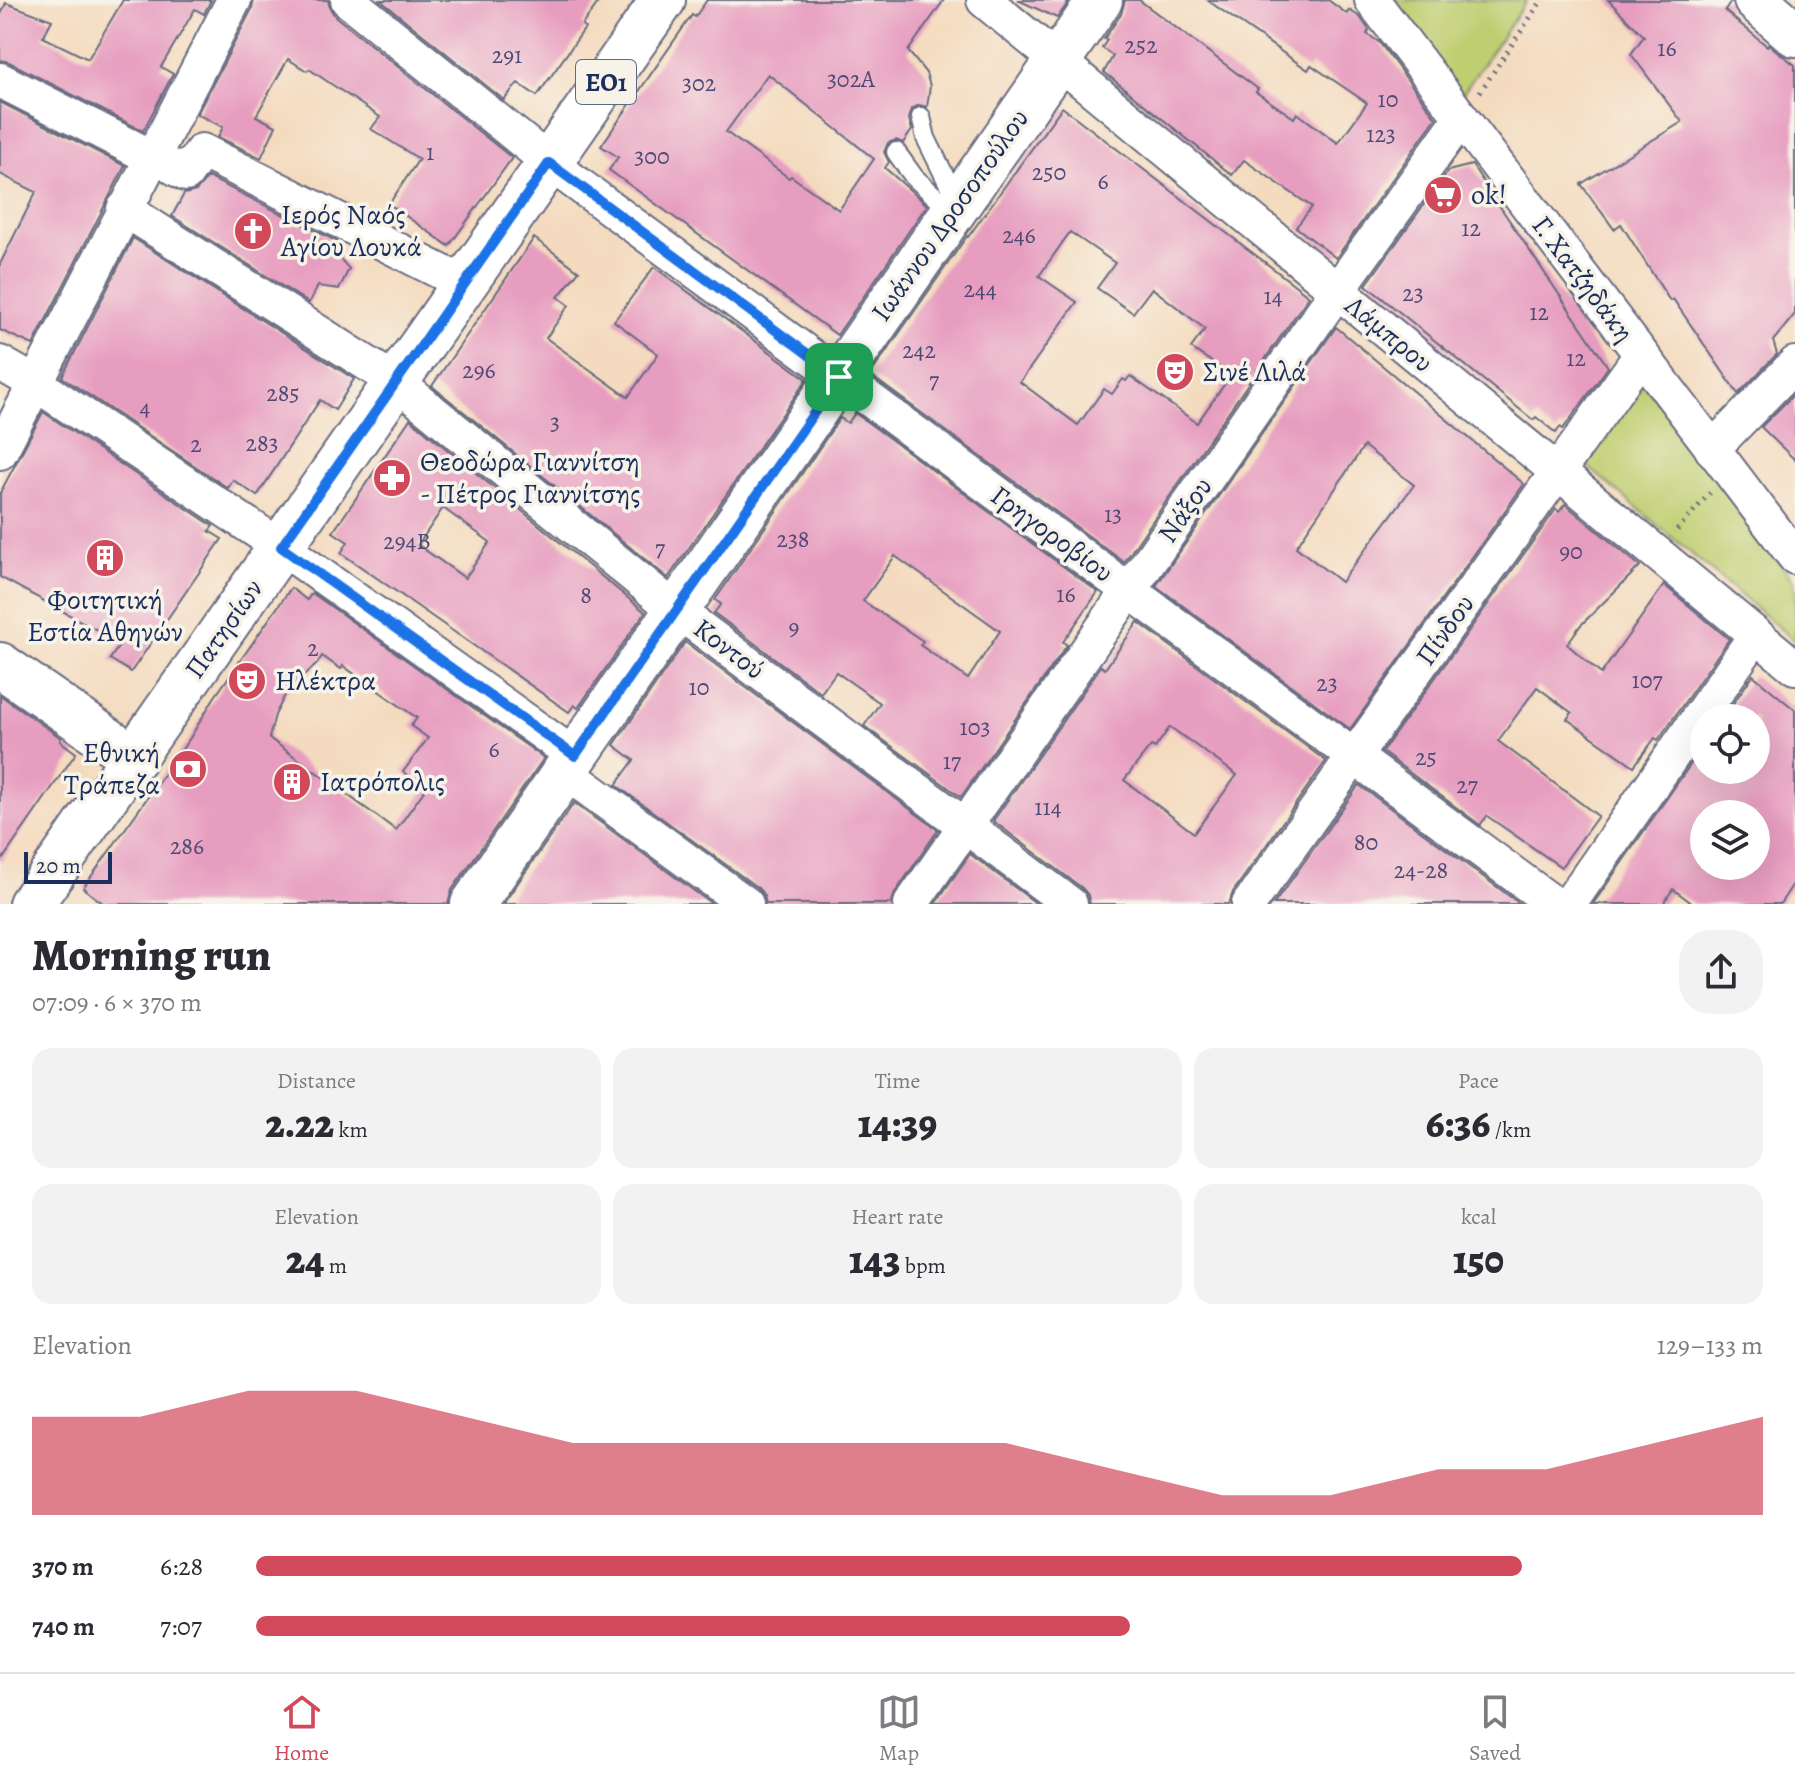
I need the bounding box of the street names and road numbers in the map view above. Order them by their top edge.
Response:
road number: ΕΟ1 [576,60,636,104]
street label: Ιωάννου Δροσοπούλου [862,101,1038,329]
street label: Γ. Χατζηδάκη [1523,208,1643,350]
street label: Λάμπρου [1336,286,1441,381]
street label: Νάξου [1149,469,1221,551]
street label: Γρηγοροβίου [983,477,1121,591]
street label: Πατησίων [176,572,272,686]
street label: Πίνδου [1407,587,1483,673]
street label: Κοντού [686,610,772,688]

